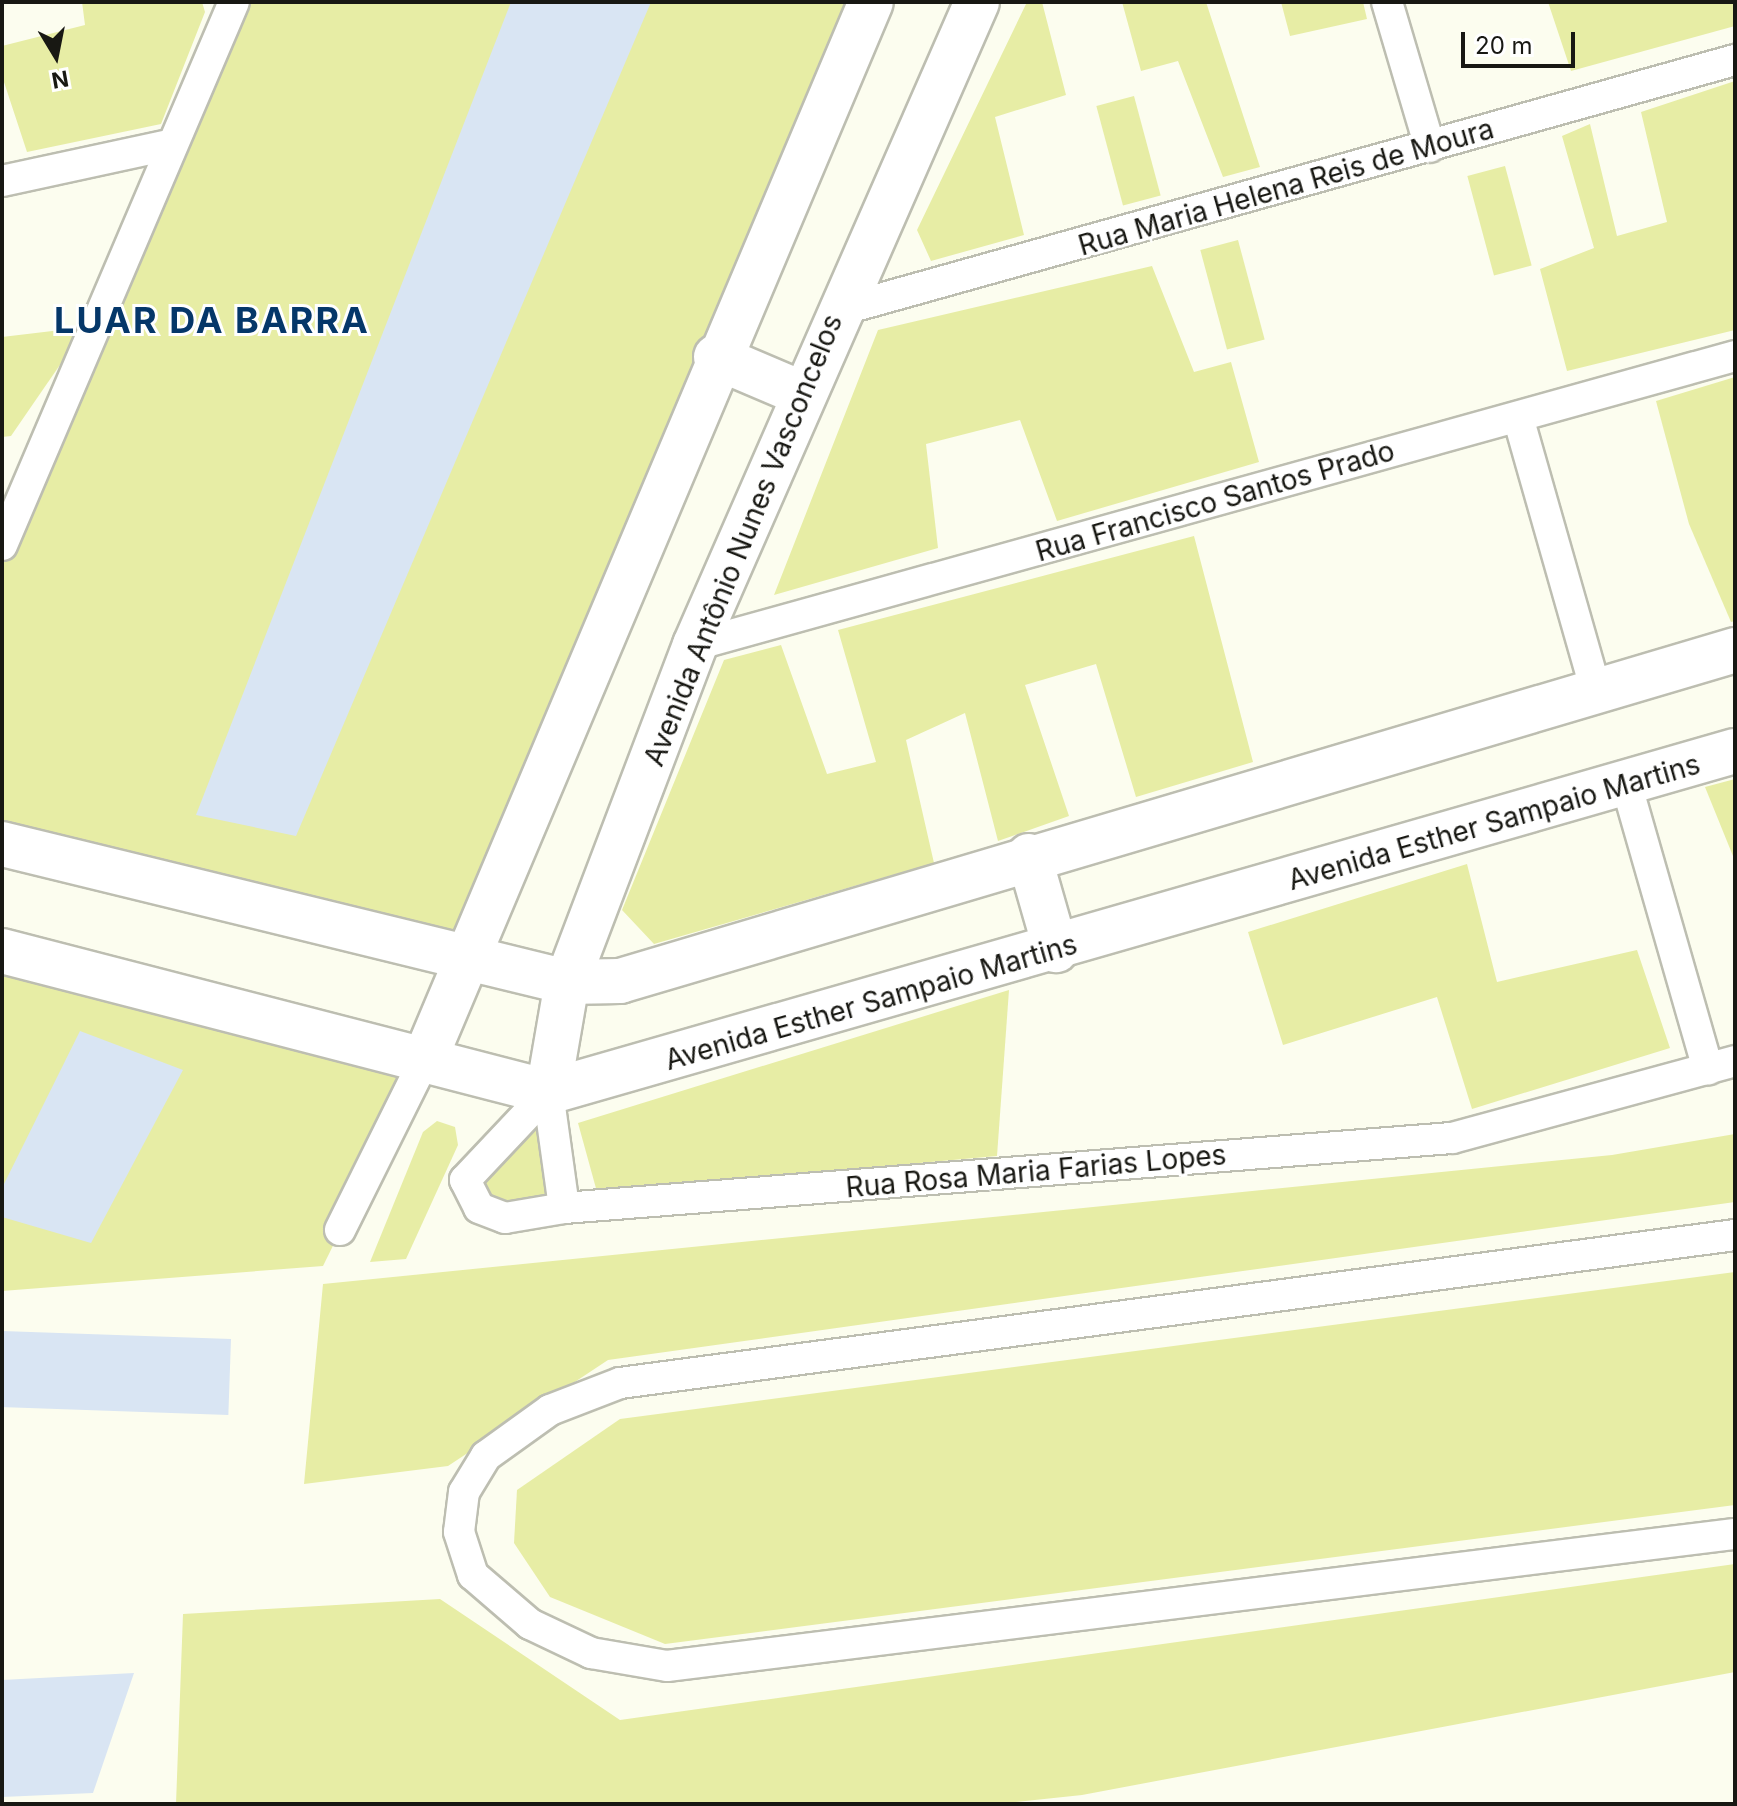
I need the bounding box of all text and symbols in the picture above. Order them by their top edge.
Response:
north arrow [16,16,96,96]
scale bar [1465,16,1579,66]
text: 20 m [1475,31,1533,60]
text: N [50,65,71,94]
street label: Rua Maria Helena Reis de Moura [1074,112,1498,262]
district label: LUAR DA BARRA [54,299,370,343]
street label: Avenida Antônio Nunes Vasconcelos [637,309,849,771]
street label: Rua Francisco Santos Prado [1032,434,1398,568]
street label: Avenida Esther Sampaio Martins [1284,747,1704,897]
street label: Avenida Esther Sampaio Martins [661,927,1081,1077]
street label: Rua Rosa Maria Farias Lopes [844,1138,1228,1204]

